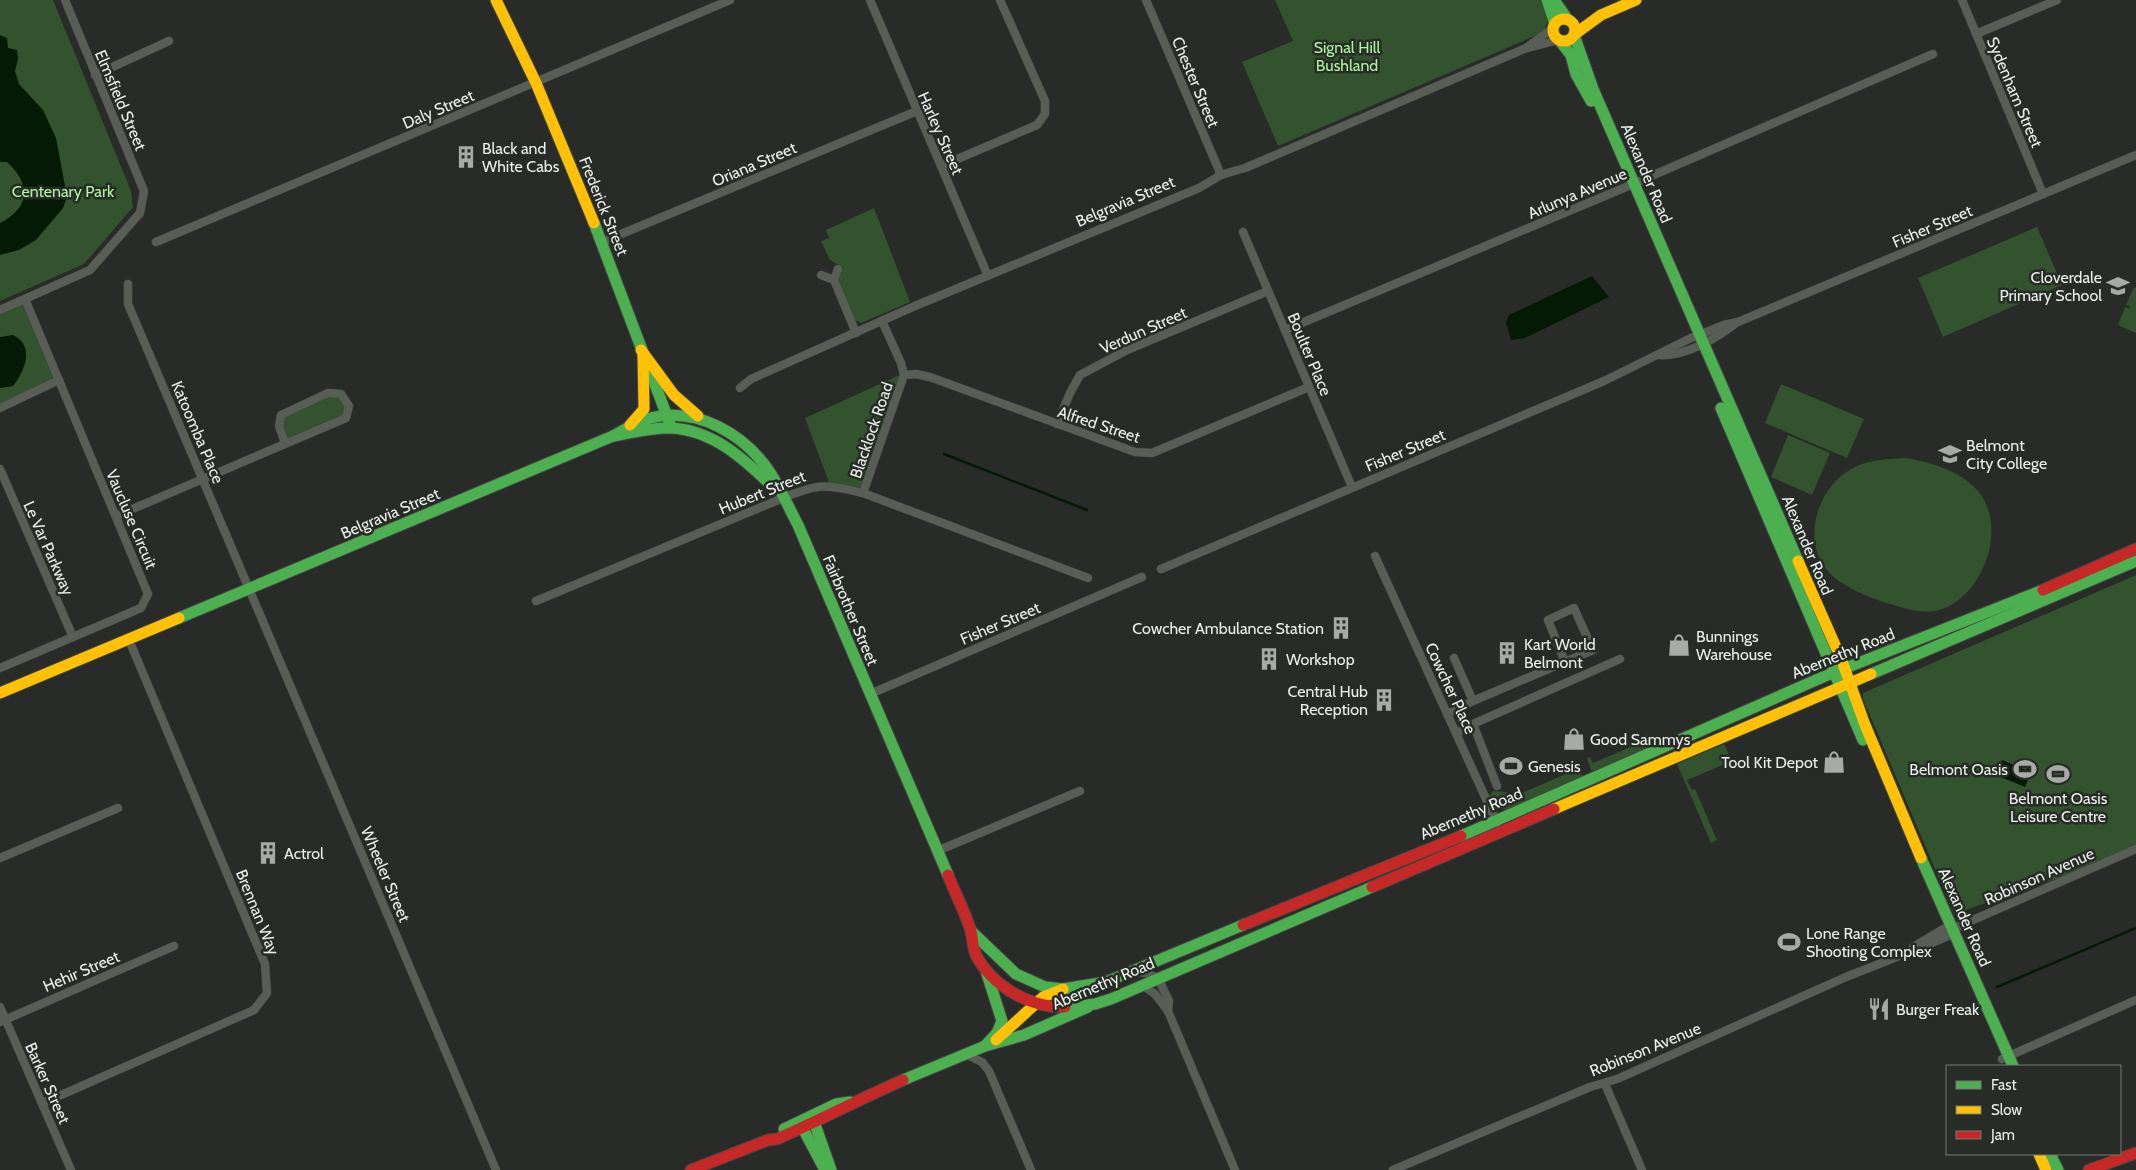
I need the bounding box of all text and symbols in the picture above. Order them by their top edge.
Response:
street label: Chester Street [1168,34,1223,131]
street label: Sydenham Street [1983,34,2047,151]
park label: Signal Hill Bushland [1314,38,1381,75]
street label: Elmsfield Street [91,47,151,154]
street label: Daly Street [400,86,477,133]
street label: Harley Street [914,89,967,178]
street label: Alexander Road [1617,121,1676,226]
street label: Oriana Street [709,138,800,191]
place label: Black and White Cabs [482,139,560,176]
building icon: Black and White Cabs [453,144,479,170]
street label: Frederick Street [575,154,632,259]
street label: Arlunya Avenue [1525,164,1630,223]
street label: Belgravia Street [1073,172,1178,231]
park label: Centenary Park [12,182,115,201]
street label: Fisher Street [1889,201,1976,252]
place label: Cloverdale Primary School [1999,268,2102,305]
school or university icon: Cloverdale Primary School [2105,273,2131,299]
street label: Verdun Street [1097,303,1190,358]
street label: Boulter Place [1284,310,1336,399]
street label: Katoomba Place [167,378,228,486]
street label: Blacklock Road [846,380,897,481]
street label: Alfred Street [1055,402,1143,447]
street label: Fisher Street [1362,425,1449,476]
place label: Belmont City College [1966,436,2047,473]
school or university icon: Belmont City College [1937,441,1963,467]
street label: Hubert Street [716,466,809,518]
street label: Vaucluse Circuit [102,467,161,572]
street label: Belgravia Street [338,484,443,543]
street label: Alexander Road [1778,493,1837,598]
street label: Le Var Parkway [19,498,78,598]
street label: Fairbrother Street [819,552,883,669]
street label: Fisher Street [957,598,1044,649]
building icon: Cowcher Ambulance Station [1328,615,1354,641]
place label: Cowcher Ambulance Station [1132,619,1324,638]
street label: Abernethy Road [1789,624,1897,683]
place label: Bunnings Warehouse [1696,627,1772,664]
shop icon: Bunnings Warehouse [1666,632,1692,658]
place label: Kart World Belmont [1524,635,1596,672]
street label: Cowcher Place [1421,640,1480,737]
building icon: Kart World Belmont [1494,640,1520,666]
building icon: Workshop [1256,646,1282,672]
place label: Workshop [1286,650,1355,669]
place label: Central Hub Reception [1288,682,1368,719]
building icon: Central Hub Reception [1371,687,1397,713]
shop icon: Good Sammys [1561,726,1587,752]
place label: Good Sammys [1590,730,1691,749]
shop icon: Tool Kit Depot [1821,749,1847,775]
sports icon: Genesis [1498,753,1524,779]
place label: Tool Kit Depot [1721,753,1819,772]
sports icon: Belmont Oasis [2012,756,2038,782]
place label: Genesis [1528,757,1581,776]
place label: Belmont Oasis [1909,760,2008,779]
sports icon: Belmont Oasis Leisure Centre [2045,761,2071,787]
street label: Abernethy Road [1417,783,1525,844]
place label: Belmont Oasis Leisure Centre [2009,789,2108,826]
street label: Wheeler Street [357,824,414,925]
building icon: Actrol [255,840,281,866]
place label: Actrol [284,844,324,863]
street label: Robinson Avenue [1981,844,2097,909]
street label: Alexander Road [1934,865,1995,970]
street label: Brennan Way [232,867,283,958]
place label: Lone Range Shooting Complex [1806,924,1932,961]
sports icon: Lone Range Shooting Complex [1776,929,1802,955]
street label: Hehir Street [40,947,123,996]
street label: Abernethy Road [1049,953,1157,1014]
restaurant icon: Burger Freak [1866,996,1892,1022]
place label: Burger Freak [1896,1000,1980,1019]
street label: Robinson Avenue [1587,1019,1703,1080]
street label: Barker Street [21,1040,74,1127]
legend [1946,1065,2121,1155]
text: Fast [1991,1076,2016,1094]
text: Slow [1991,1101,2022,1119]
text: Jam [1990,1126,2015,1144]

